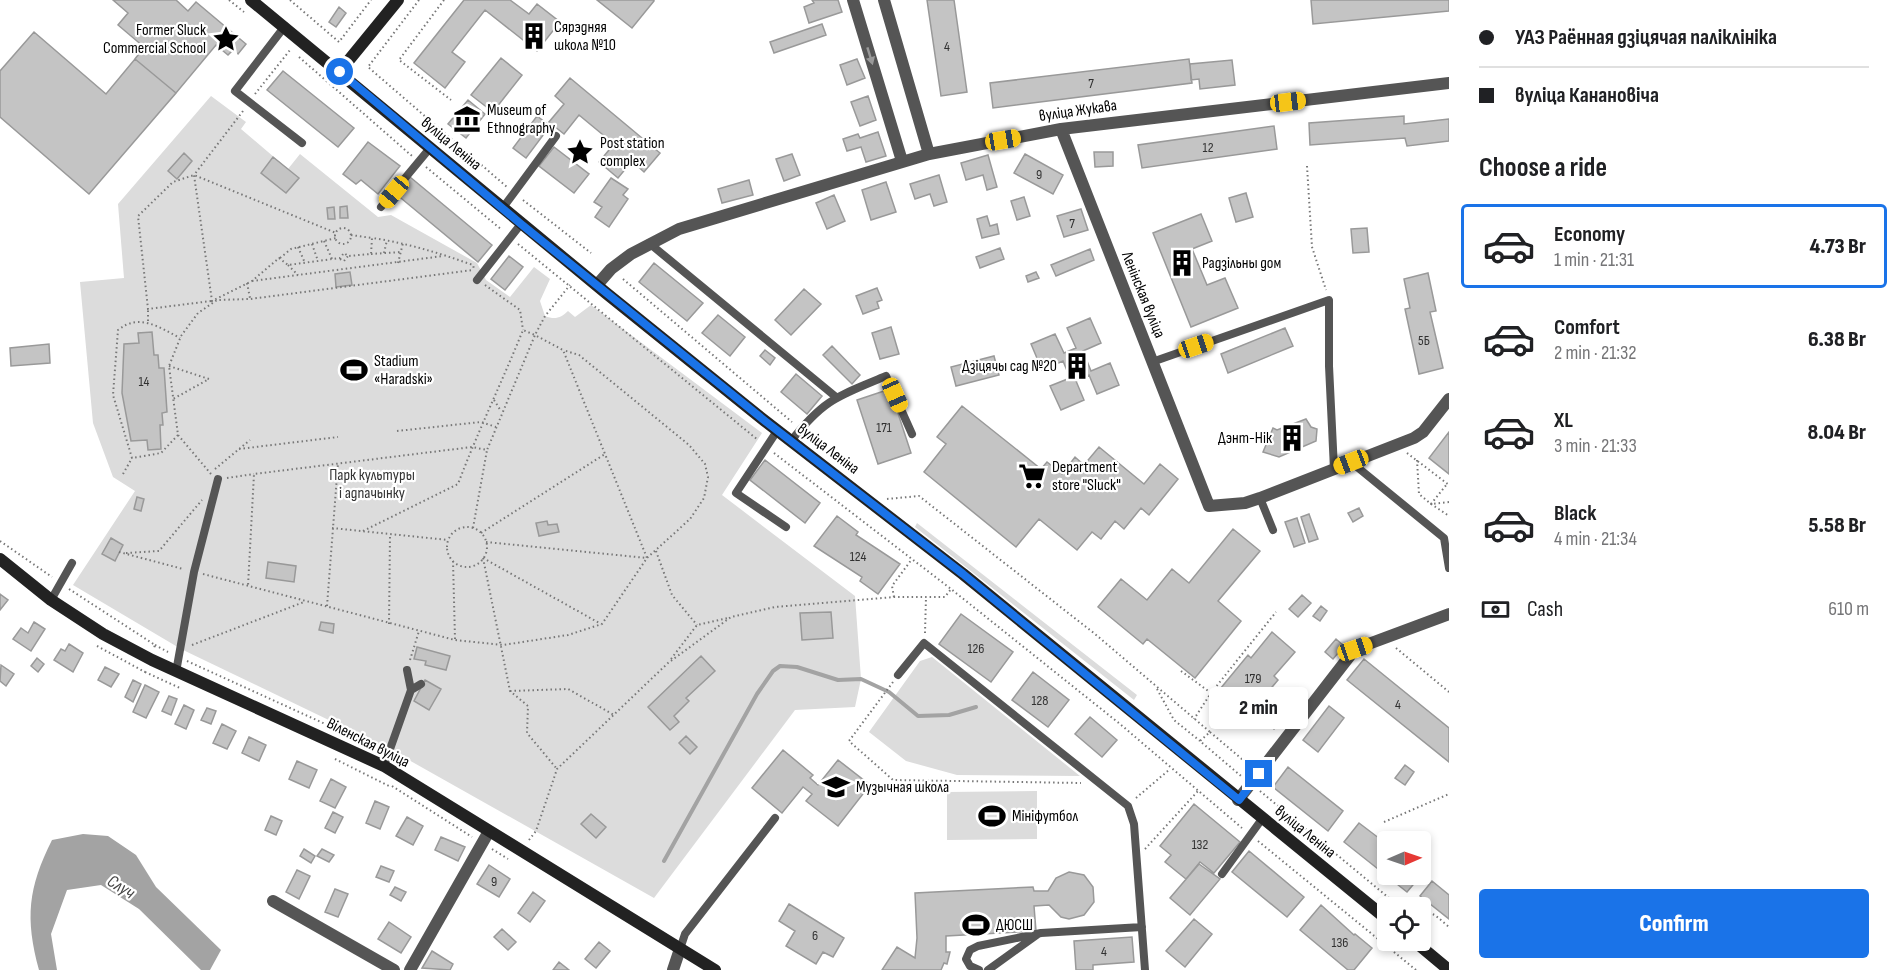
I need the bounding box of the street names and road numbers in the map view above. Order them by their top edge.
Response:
street label: вуліца Жукава [1038,96,1118,126]
street label: вуліца Леніна [417,113,485,175]
street label: Ленінская вуліца [1117,248,1169,341]
street label: вуліца Леніна [793,420,863,478]
street label: Віленская вуліца [323,714,413,772]
street label: вуліца Леніна [1271,802,1339,862]

